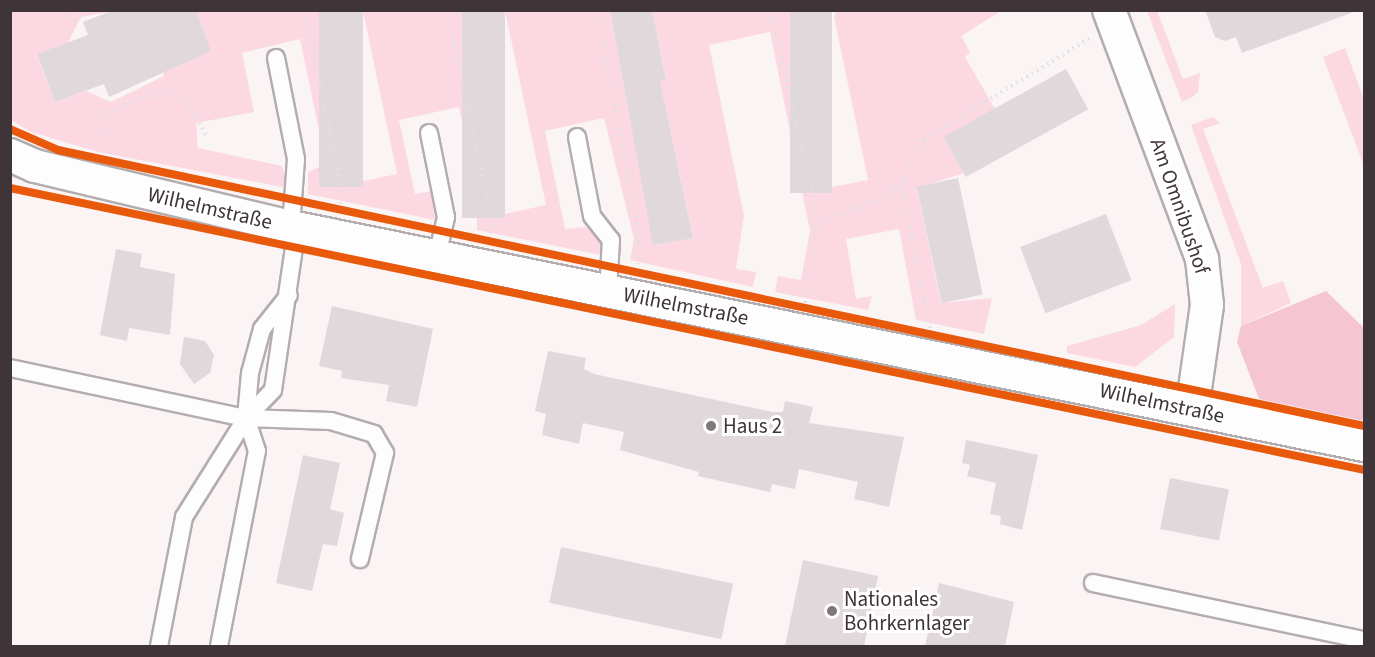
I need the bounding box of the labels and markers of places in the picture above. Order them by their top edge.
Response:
place label: Haus 2 [723,413,782,439]
marker: Haus 2 [704,419,718,433]
place label: Nationales Bohrkernlager [844,586,970,636]
marker: Nationales Bohrkernlager [825,604,839,618]

